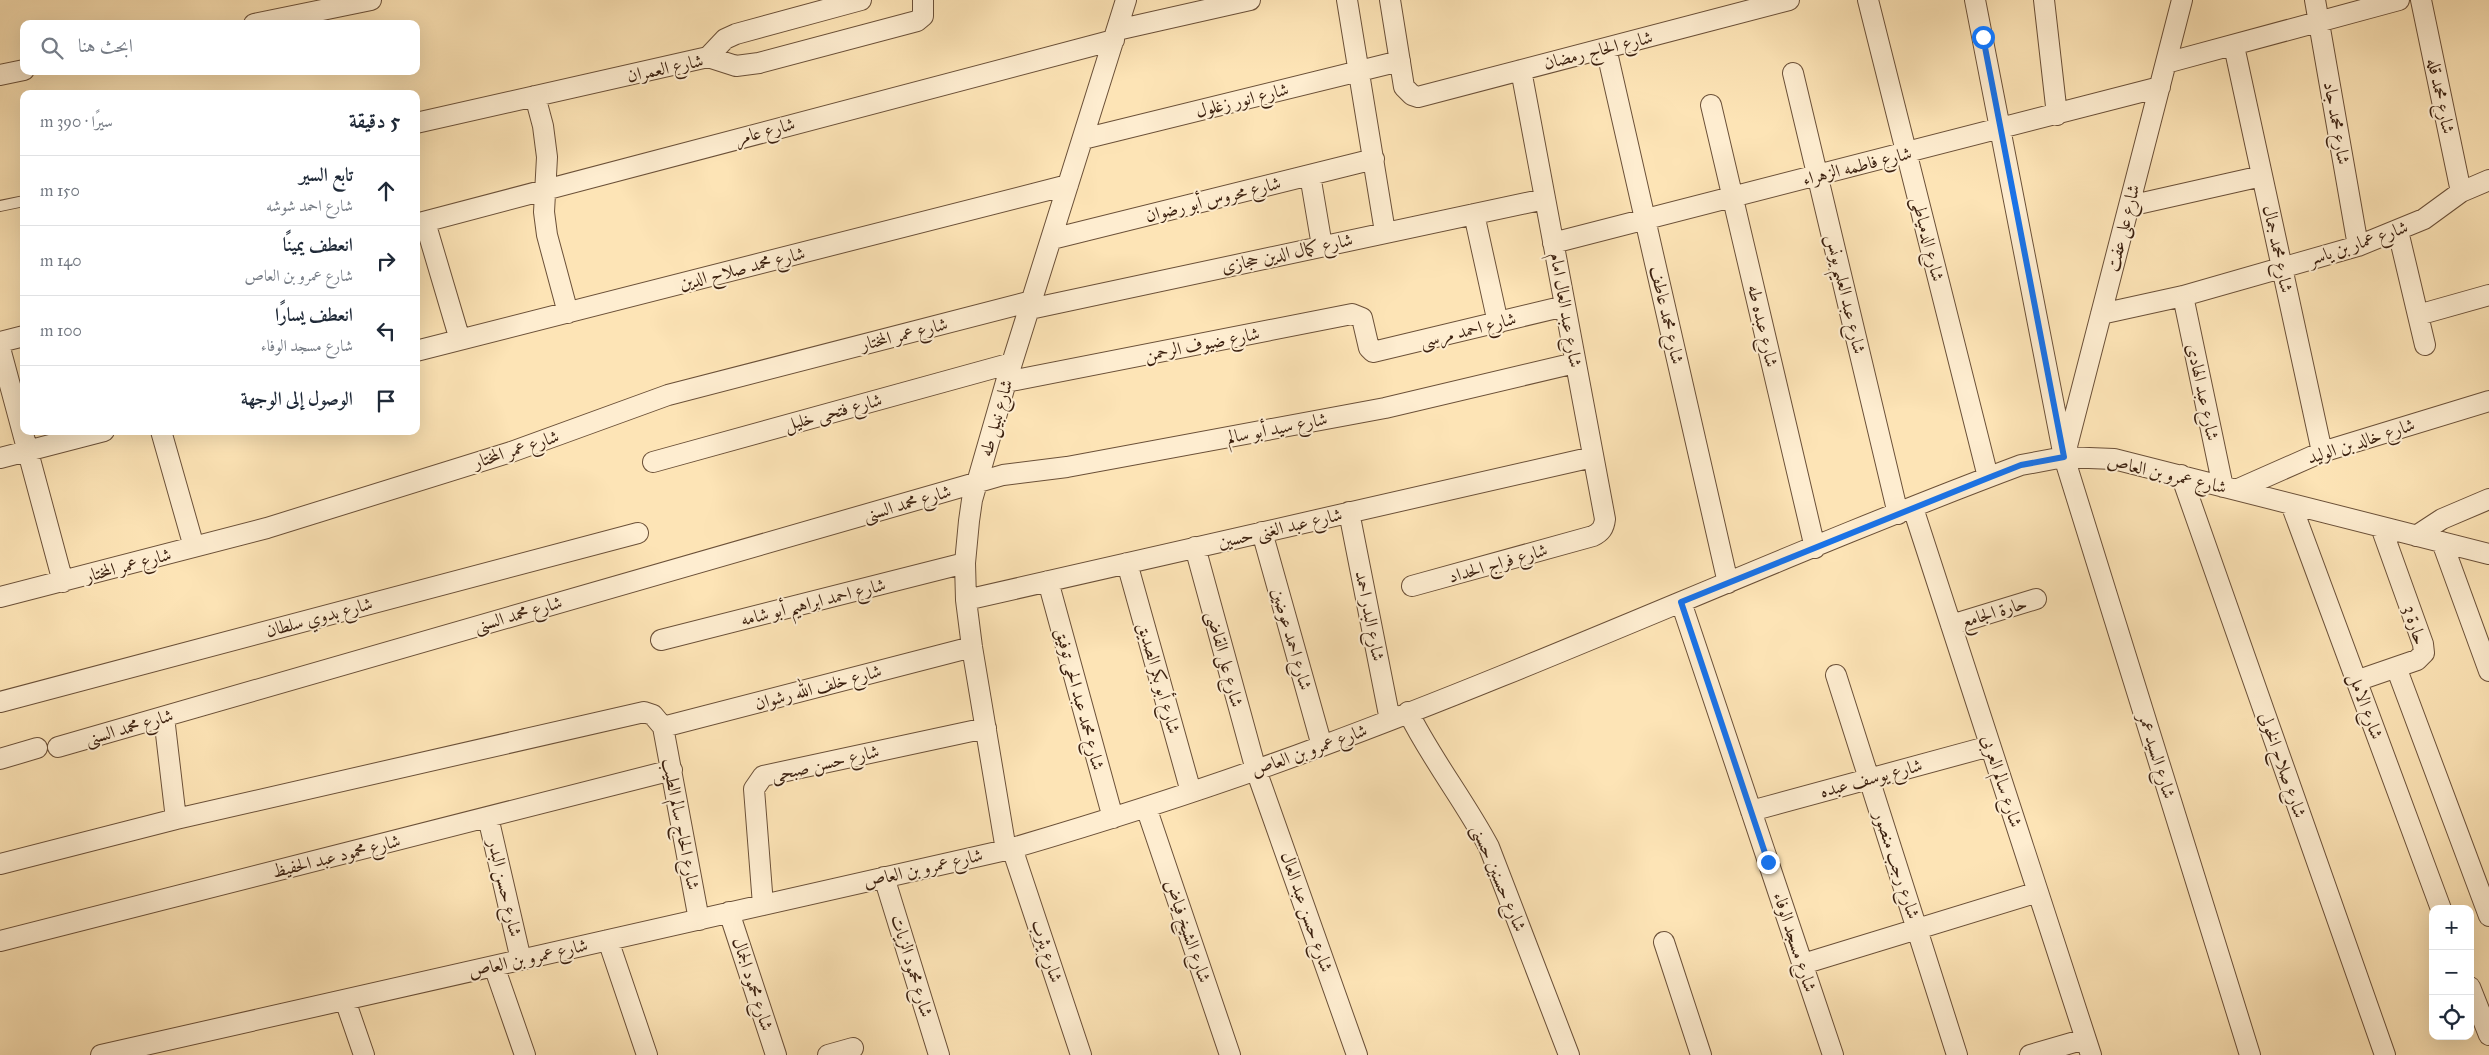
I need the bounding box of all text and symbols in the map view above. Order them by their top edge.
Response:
search box [20,20,420,75]
street label: شارع الحاج رمضان [1541,26,1656,79]
route start [1972,26,1995,49]
icon: search [38,34,66,62]
text: ابحث هنا [78,34,133,57]
street label: شارع العمران [625,49,706,91]
street label: شارع محمد قله [2418,56,2460,137]
street label: شارع انور زغلول [1193,78,1292,126]
street label: شارع محمد جاد [2315,80,2355,167]
text: 5 دقيقة [349,108,400,134]
text: سيرًا · 390 m [40,112,113,131]
street label: شارع عامر [733,112,798,153]
street label: شارع فاطمه الزهراء [1800,142,1915,194]
text: تابع السير [299,163,353,186]
street label: شارع محروس أبو رضوان [1142,170,1284,230]
icon: ahead [372,177,400,205]
text: 150 m [40,181,80,200]
street label: شارع على عفت [2102,182,2148,275]
street label: شارع الدمياطى [1903,194,1949,285]
text: شارع احمد شوشه [266,196,353,215]
street label: شارع محمد جمال [2254,203,2298,296]
street label: شارع عمار بن ياسر [2303,216,2412,275]
street label: شارع كمال الدين حجازى [1219,228,1356,282]
street label: شارع عبد العليم يونس [1815,232,1870,358]
text: انعطف يمينًا [283,233,353,256]
street label: شارع محمد صلاح الدين [677,242,809,299]
icon: right [372,247,400,275]
text: 140 m [40,251,81,270]
street label: شارع عبد العال امام [1540,251,1587,370]
street label: شارع محمد عاطف [1641,264,1689,367]
text: شارع عمرو بن العاص [245,266,353,285]
street label: شارع عبده طه [1739,283,1783,370]
text: انعطف يسارًا [275,303,353,326]
street label: شارع احمد مرسى [1417,307,1519,356]
street label: شارع عمر المختار [856,313,951,360]
icon: left [372,317,400,345]
text: 100 m [40,321,82,340]
street label: شارع ضيوف الرحمن [1142,322,1262,370]
text: شارع مسجد الوفاء [261,336,353,355]
street label: شارع عبد الهادى [2178,341,2224,443]
street label: شارع نبيل طه [974,377,1021,460]
text: الوصول إلى الوجهة [241,387,353,410]
icon: arrive [372,387,400,415]
street label: شارع فتحى خليل [782,388,885,440]
street label: شارع سيد أبو سالم [1224,405,1330,453]
street label: شارع خالد بن الوليد [2304,413,2419,473]
street label: شارع عمر المختار [468,425,563,478]
street label: شارع عمرو بن العاص [2104,450,2229,502]
street label: شارع محمد السنى [860,480,955,530]
street label: شارع عبد الغنى حسين [1216,503,1345,557]
street label: شارع فراج الحداد [1446,538,1551,592]
street label: شارع عمر المختار [80,543,175,592]
street label: شارع البدر احمد [1347,569,1390,664]
street label: شارع احمد ابراهيم أبو شامه [738,571,890,637]
street label: شارع احمد عوضين [1263,585,1317,694]
street label: شارع محمد السنى [471,591,566,641]
street label: شارع بدوي سلطان [263,592,376,646]
street label: حارة الجامع [1958,592,2031,637]
street label: حارة 3 [2399,603,2431,647]
street label: شارع على القاضى [1198,608,1248,711]
street label: شارع أبو بكر الصديق [1129,619,1187,737]
street label: شارع محمد عبد الحى توفيق [1047,626,1110,773]
street label: شارع خلف الله رشوان [751,657,885,718]
street label: شارع الامل [2340,670,2388,744]
street label: شارع محمد السنى [82,704,177,754]
street label: شارع السيد عمر [2129,709,2180,802]
street label: شارع صلاح الخولى [2250,709,2311,822]
street label: شارع عمرو بن العاص [1248,719,1371,785]
street label: شارع سالم العربى [1972,732,2027,832]
street label: شارع حسن صبحى [769,740,882,790]
street label: شارع يوسف عبده [1817,754,1926,806]
street label: شارع الحاج سالم الطيب [653,756,705,893]
street label: شارع رجب منصور [1865,807,1925,923]
street label: شارع حسنين حسنى [1463,821,1531,936]
street label: شارع محمود عبد الحفيظ [269,829,404,886]
street label: شارع حسن البدر [479,835,527,940]
street label: شارع عمرو بن العاص [861,844,986,896]
street label: شارع حسن عبد العال [1272,849,1338,976]
route end [1757,851,1780,874]
street label: شارع الشيخ فياض [1155,876,1216,987]
street label: شارع مسجد الوفاء [1765,889,1822,996]
map controls [2429,905,2474,1040]
button: + [2429,905,2474,950]
street label: شارع محمود الزيات [882,912,938,1021]
street label: شارع يثرب [1023,917,1068,987]
street label: شارع عمرو بن العاص [466,934,591,986]
street label: شارع محمود الجمال [724,934,778,1035]
button: − [2429,950,2474,995]
button: locate [2429,995,2474,1040]

